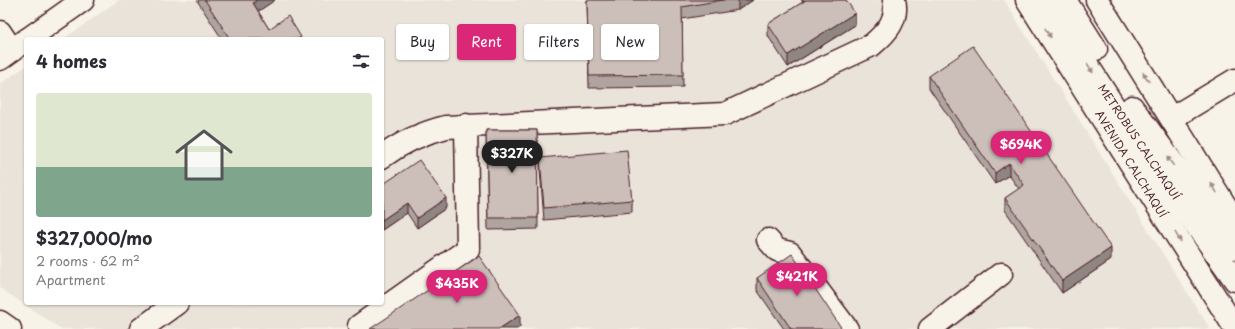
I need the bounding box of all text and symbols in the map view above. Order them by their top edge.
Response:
chip: Buy [396,24,449,60]
chip: Rent [457,24,516,60]
chip: Filters [524,24,593,60]
chip: New [601,24,659,60]
one-way arrow [1044,28,1052,38]
text: 4 homes [36,48,107,74]
icon: filters [350,50,372,72]
one-way arrow [1086,63,1094,73]
one-way arrow [1142,72,1150,82]
street label: METROBUS CALCHAQUÍ [1094,80,1185,203]
street label: AVENIDA CALCHAQUÍ [1091,107,1172,221]
icon: home [168,119,240,191]
pin: $694K [993,131,1049,165]
text: $694K [1000,134,1042,153]
pin: $327K [484,140,540,174]
text: $327K [491,143,533,162]
one-way arrow [1166,155,1174,166]
one-way arrow [1211,182,1218,194]
text: $327,000/mo [36,225,152,251]
one-way arrow [1174,231,1181,243]
text: 2 rooms · 62 m² [36,251,140,270]
pin: $421K [769,263,825,297]
text: $421K [776,266,818,285]
text: Apartment [36,270,105,289]
pin: $435K [429,270,485,304]
text: $435K [435,273,479,292]

